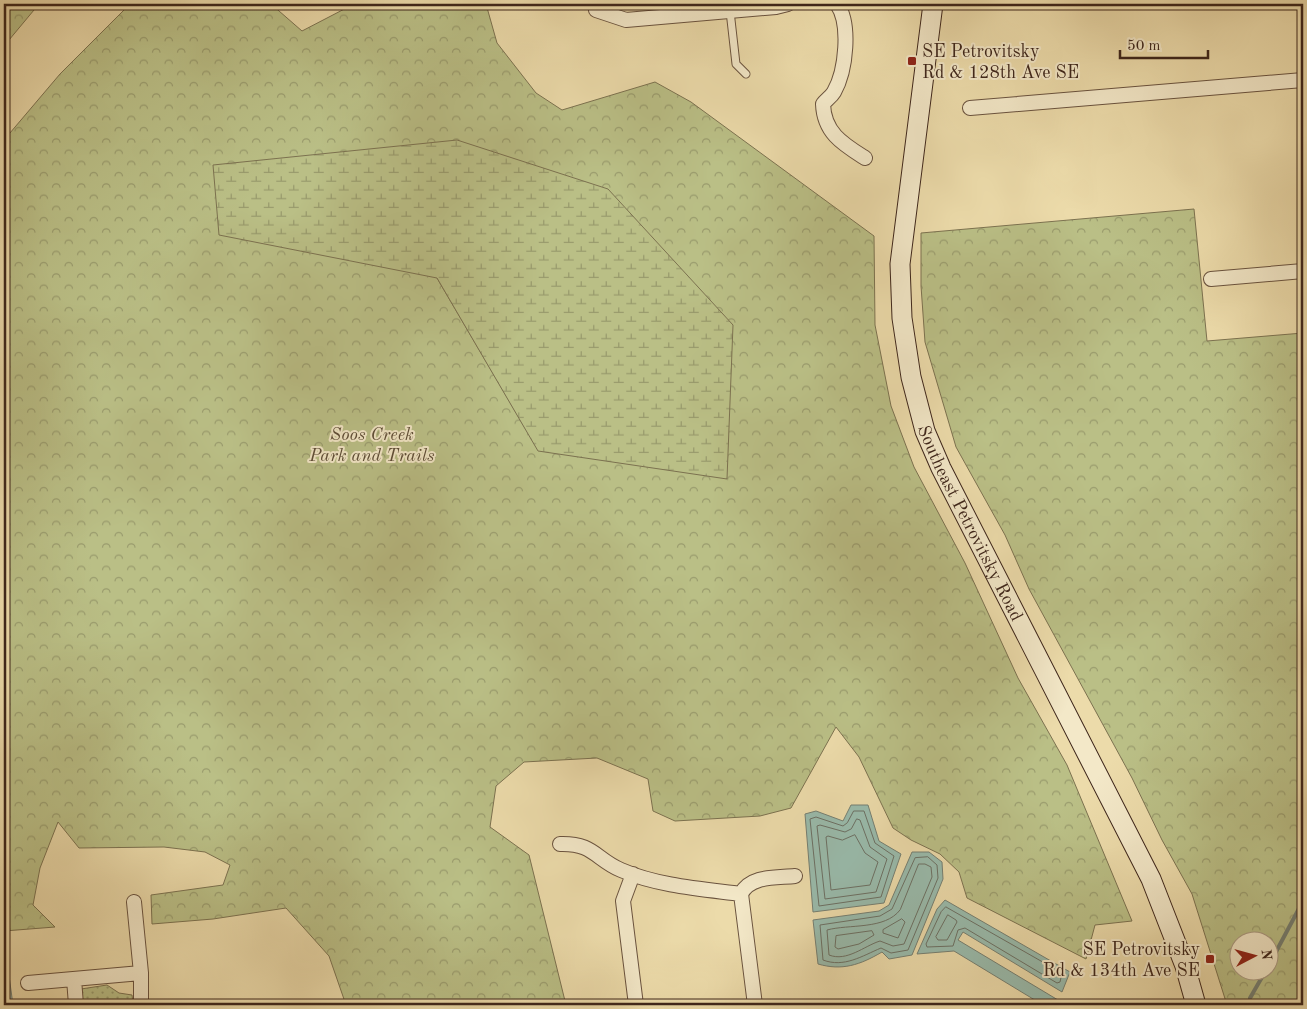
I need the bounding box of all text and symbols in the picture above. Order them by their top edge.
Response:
scale bar [1120,28,1207,60]
text: 50 m [1127,39,1161,54]
place label: SE Petrovitsky Rd & 128th Ave SE [922,43,1079,82]
marker: SE Petrovitsky Rd & 128th Ave SE [906,55,918,67]
street label: Southeast Petrovitsky Road [914,423,1026,624]
park label: Soos Creek Park and Trails [308,426,435,465]
north arrow [1230,932,1280,982]
place label: SE Petrovitsky Rd & 134th Ave SE [1043,941,1200,980]
text: N [1258,949,1273,961]
marker: SE Petrovitsky Rd & 134th Ave SE [1204,953,1216,965]

